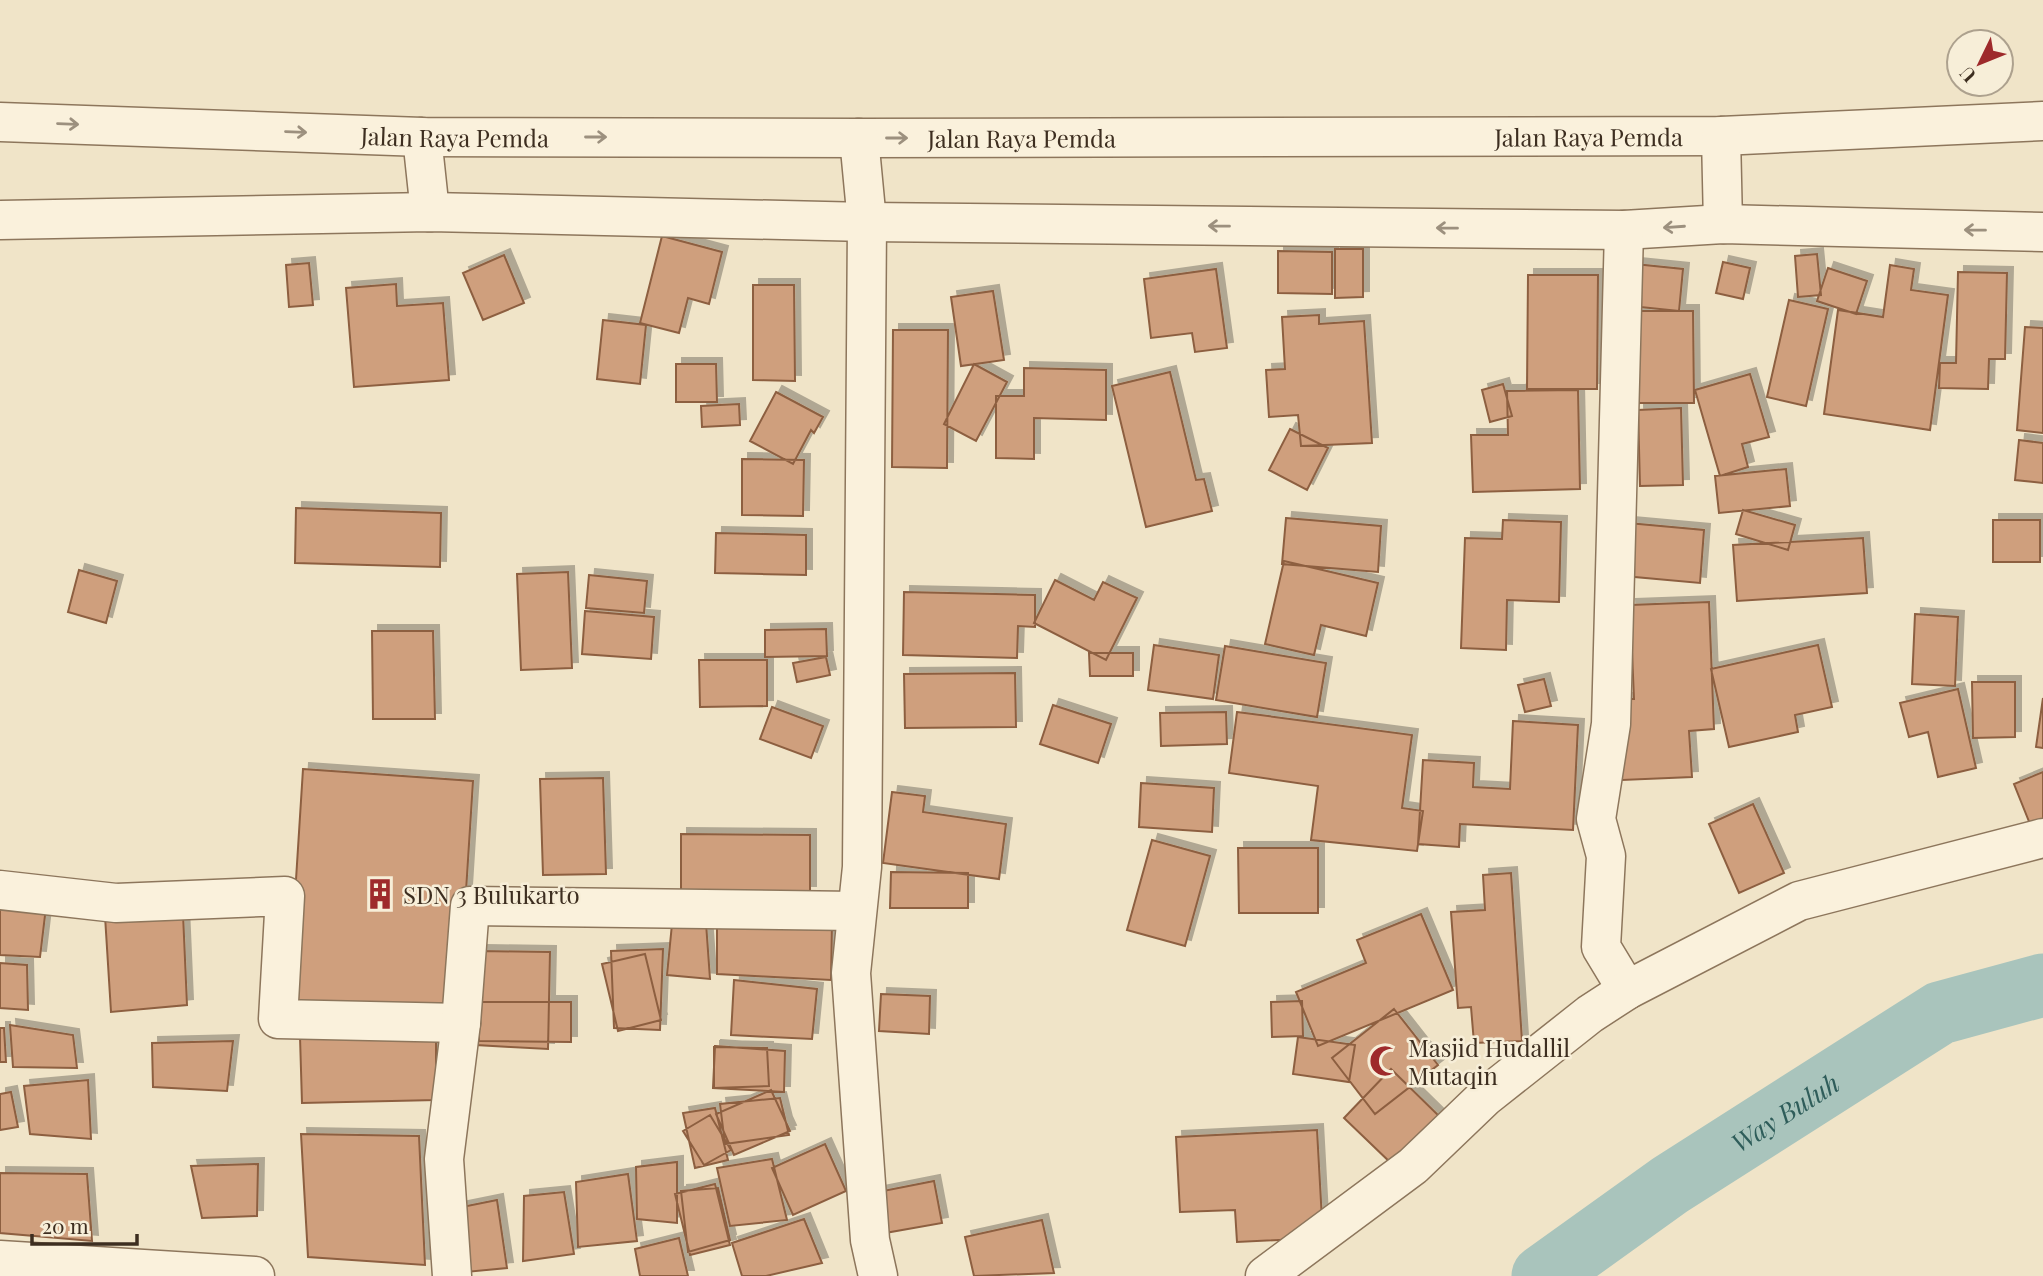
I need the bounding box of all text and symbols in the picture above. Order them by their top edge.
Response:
north arrow [1945,28,2015,98]
text: U [1953,62,1981,89]
one-way arrow [56,117,79,130]
street label: Jalan Raya Pemda [359,119,549,153]
street label: Jalan Raya Pemda [1493,120,1683,153]
street label: Jalan Raya Pemda [926,121,1116,154]
one-way arrow [284,126,307,139]
one-way arrow [585,130,608,144]
one-way arrow [886,131,909,145]
one-way arrow [1208,219,1231,233]
one-way arrow [1663,221,1686,234]
one-way arrow [1435,222,1458,235]
one-way arrow [1964,224,1987,237]
building icon: SDN 3 Bulukarto [363,877,397,911]
place label: SDN 3 Bulukarto [403,878,580,910]
place label: Masjid Hudallil Mutaqin [1408,1031,1570,1091]
mosque icon: Masjid Hudallil Mutaqin [1368,1044,1402,1078]
water label: Way Buluh [1724,1065,1845,1160]
scale bar [32,1202,136,1246]
text: 20 m [42,1211,89,1239]

